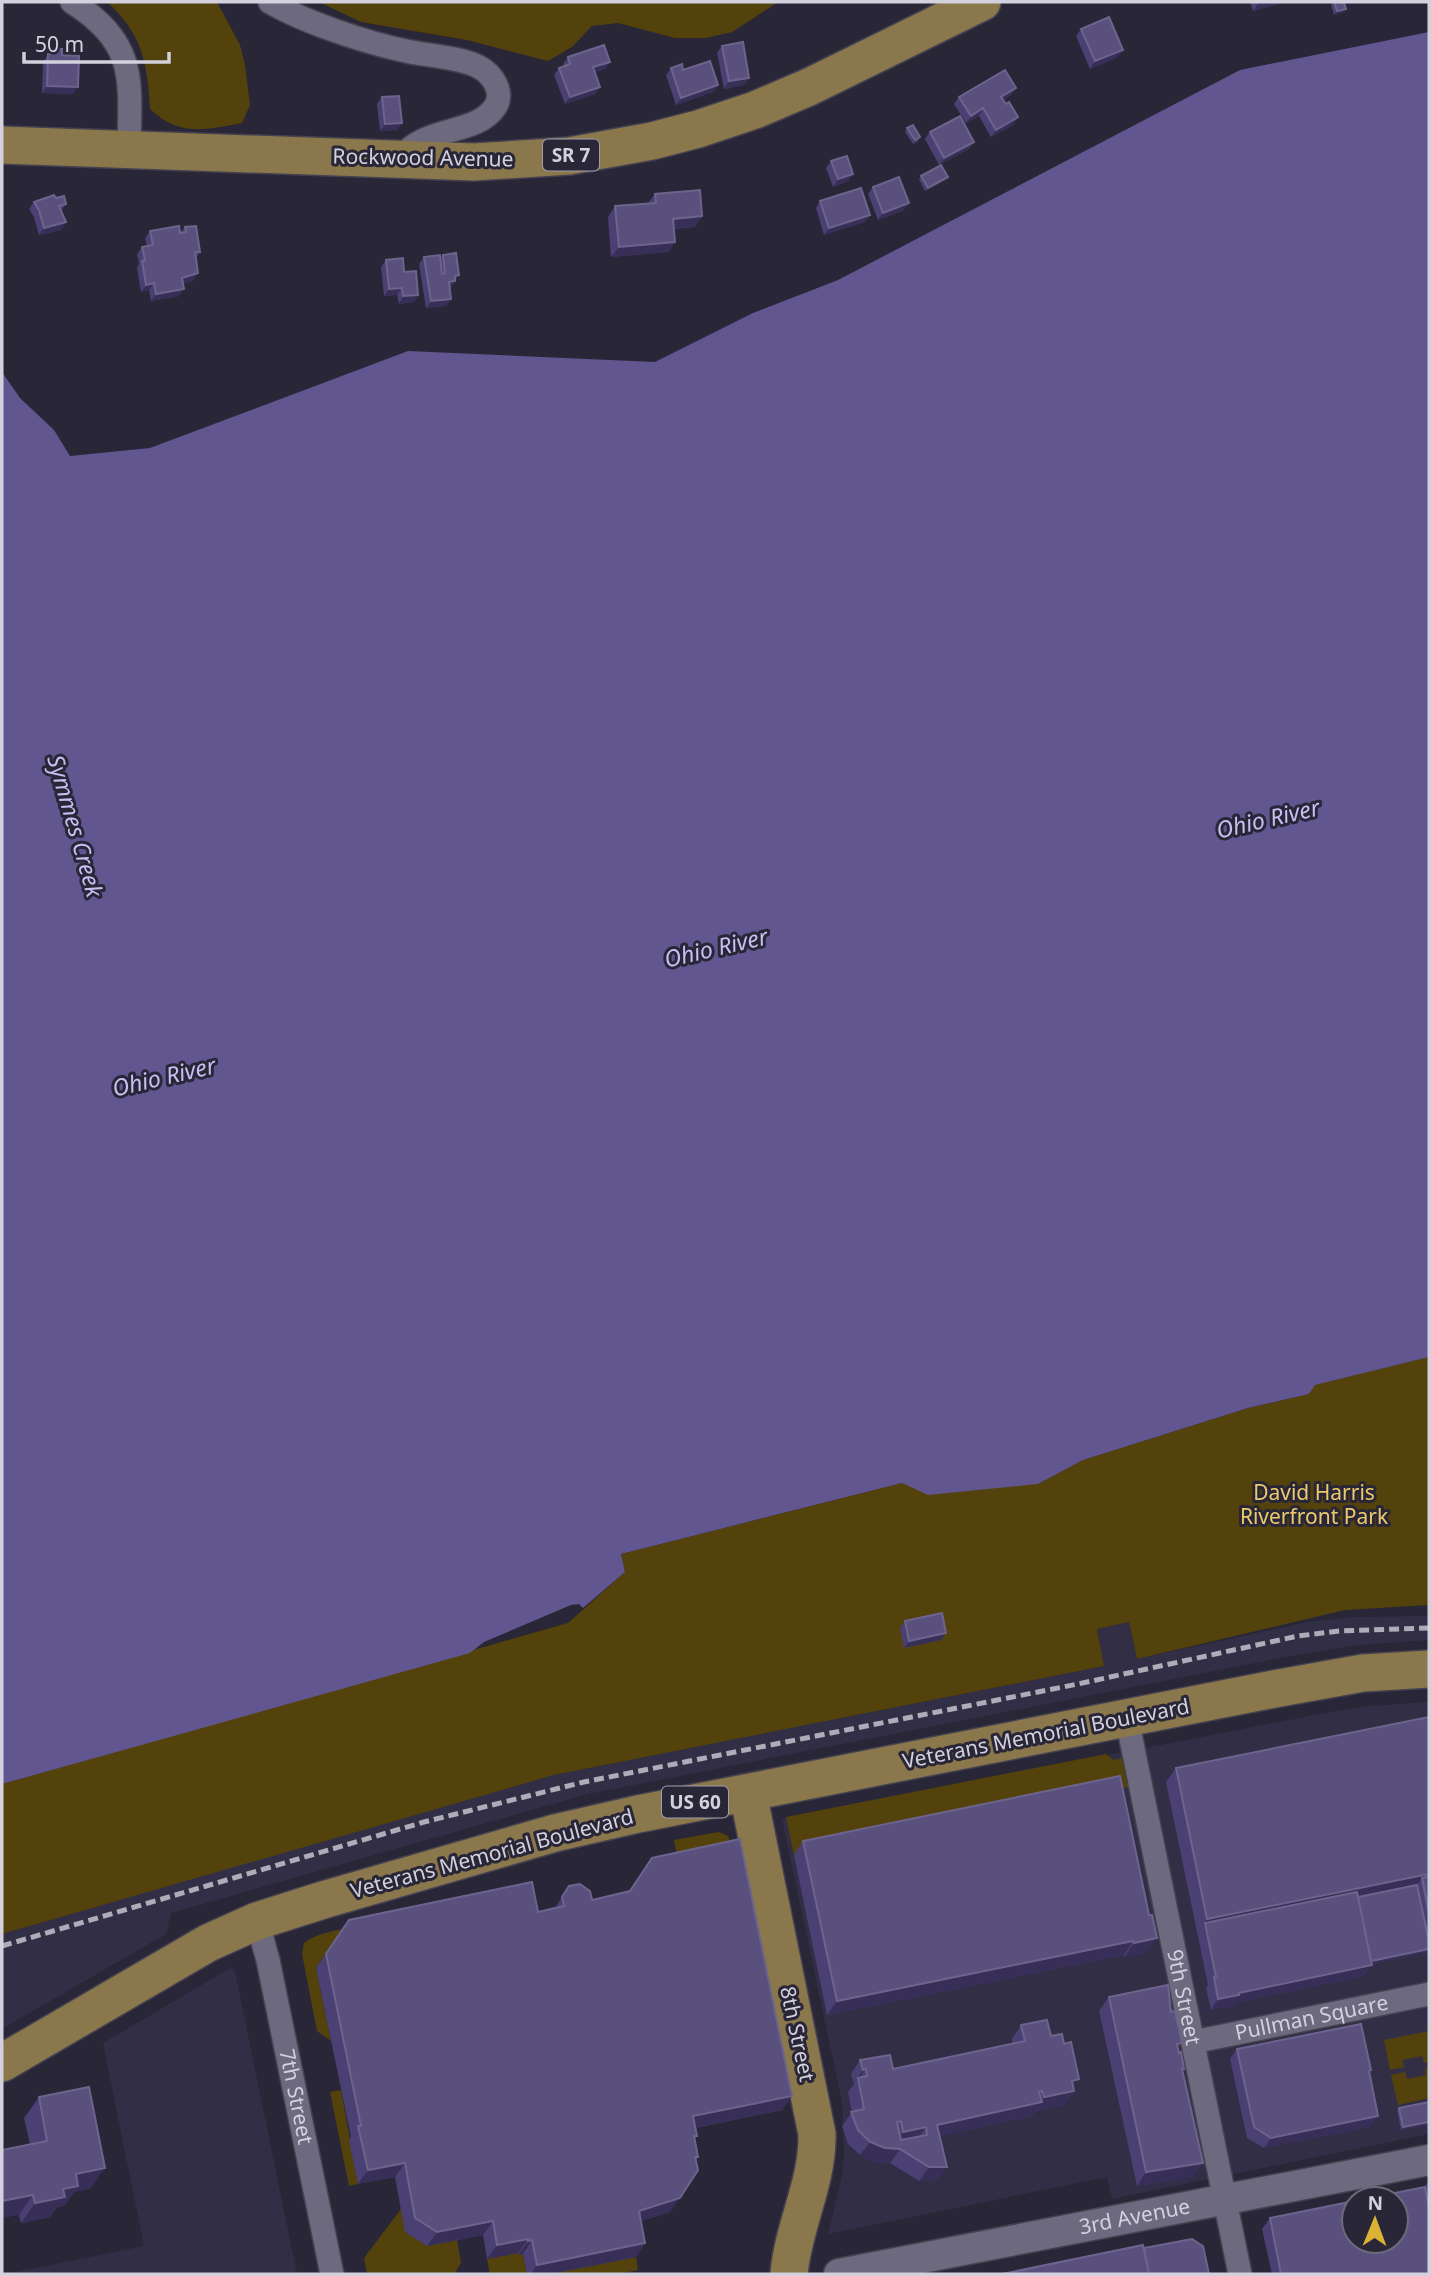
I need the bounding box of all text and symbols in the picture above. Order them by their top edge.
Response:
scale bar [24,21,170,65]
text: 50 m [35,30,84,58]
road number: SR 7 [543,140,599,170]
street label: Rockwood Avenue [332,141,514,173]
water label: Symmes Creek [40,751,112,902]
water label: Ohio River [1213,790,1323,845]
water label: Ohio River [661,919,771,974]
water label: Ohio River [109,1048,219,1103]
park label: David Harris Riverfront Park [1240,1478,1389,1530]
street label: Veterans Memorial Boulevard [900,1691,1192,1775]
road number: US 60 [662,1786,728,1818]
street label: Veterans Memorial Boulevard [347,1802,636,1904]
street label: 9th Street [1161,1947,1208,2048]
street label: 8th Street [774,1984,822,2084]
street label: Pullman Square [1232,1988,1390,2046]
street label: 7th Street [273,2046,320,2147]
north arrow [1340,2185,1410,2255]
text: N [1367,2190,1383,2216]
street label: 3rd Avenue [1076,2192,1192,2240]

